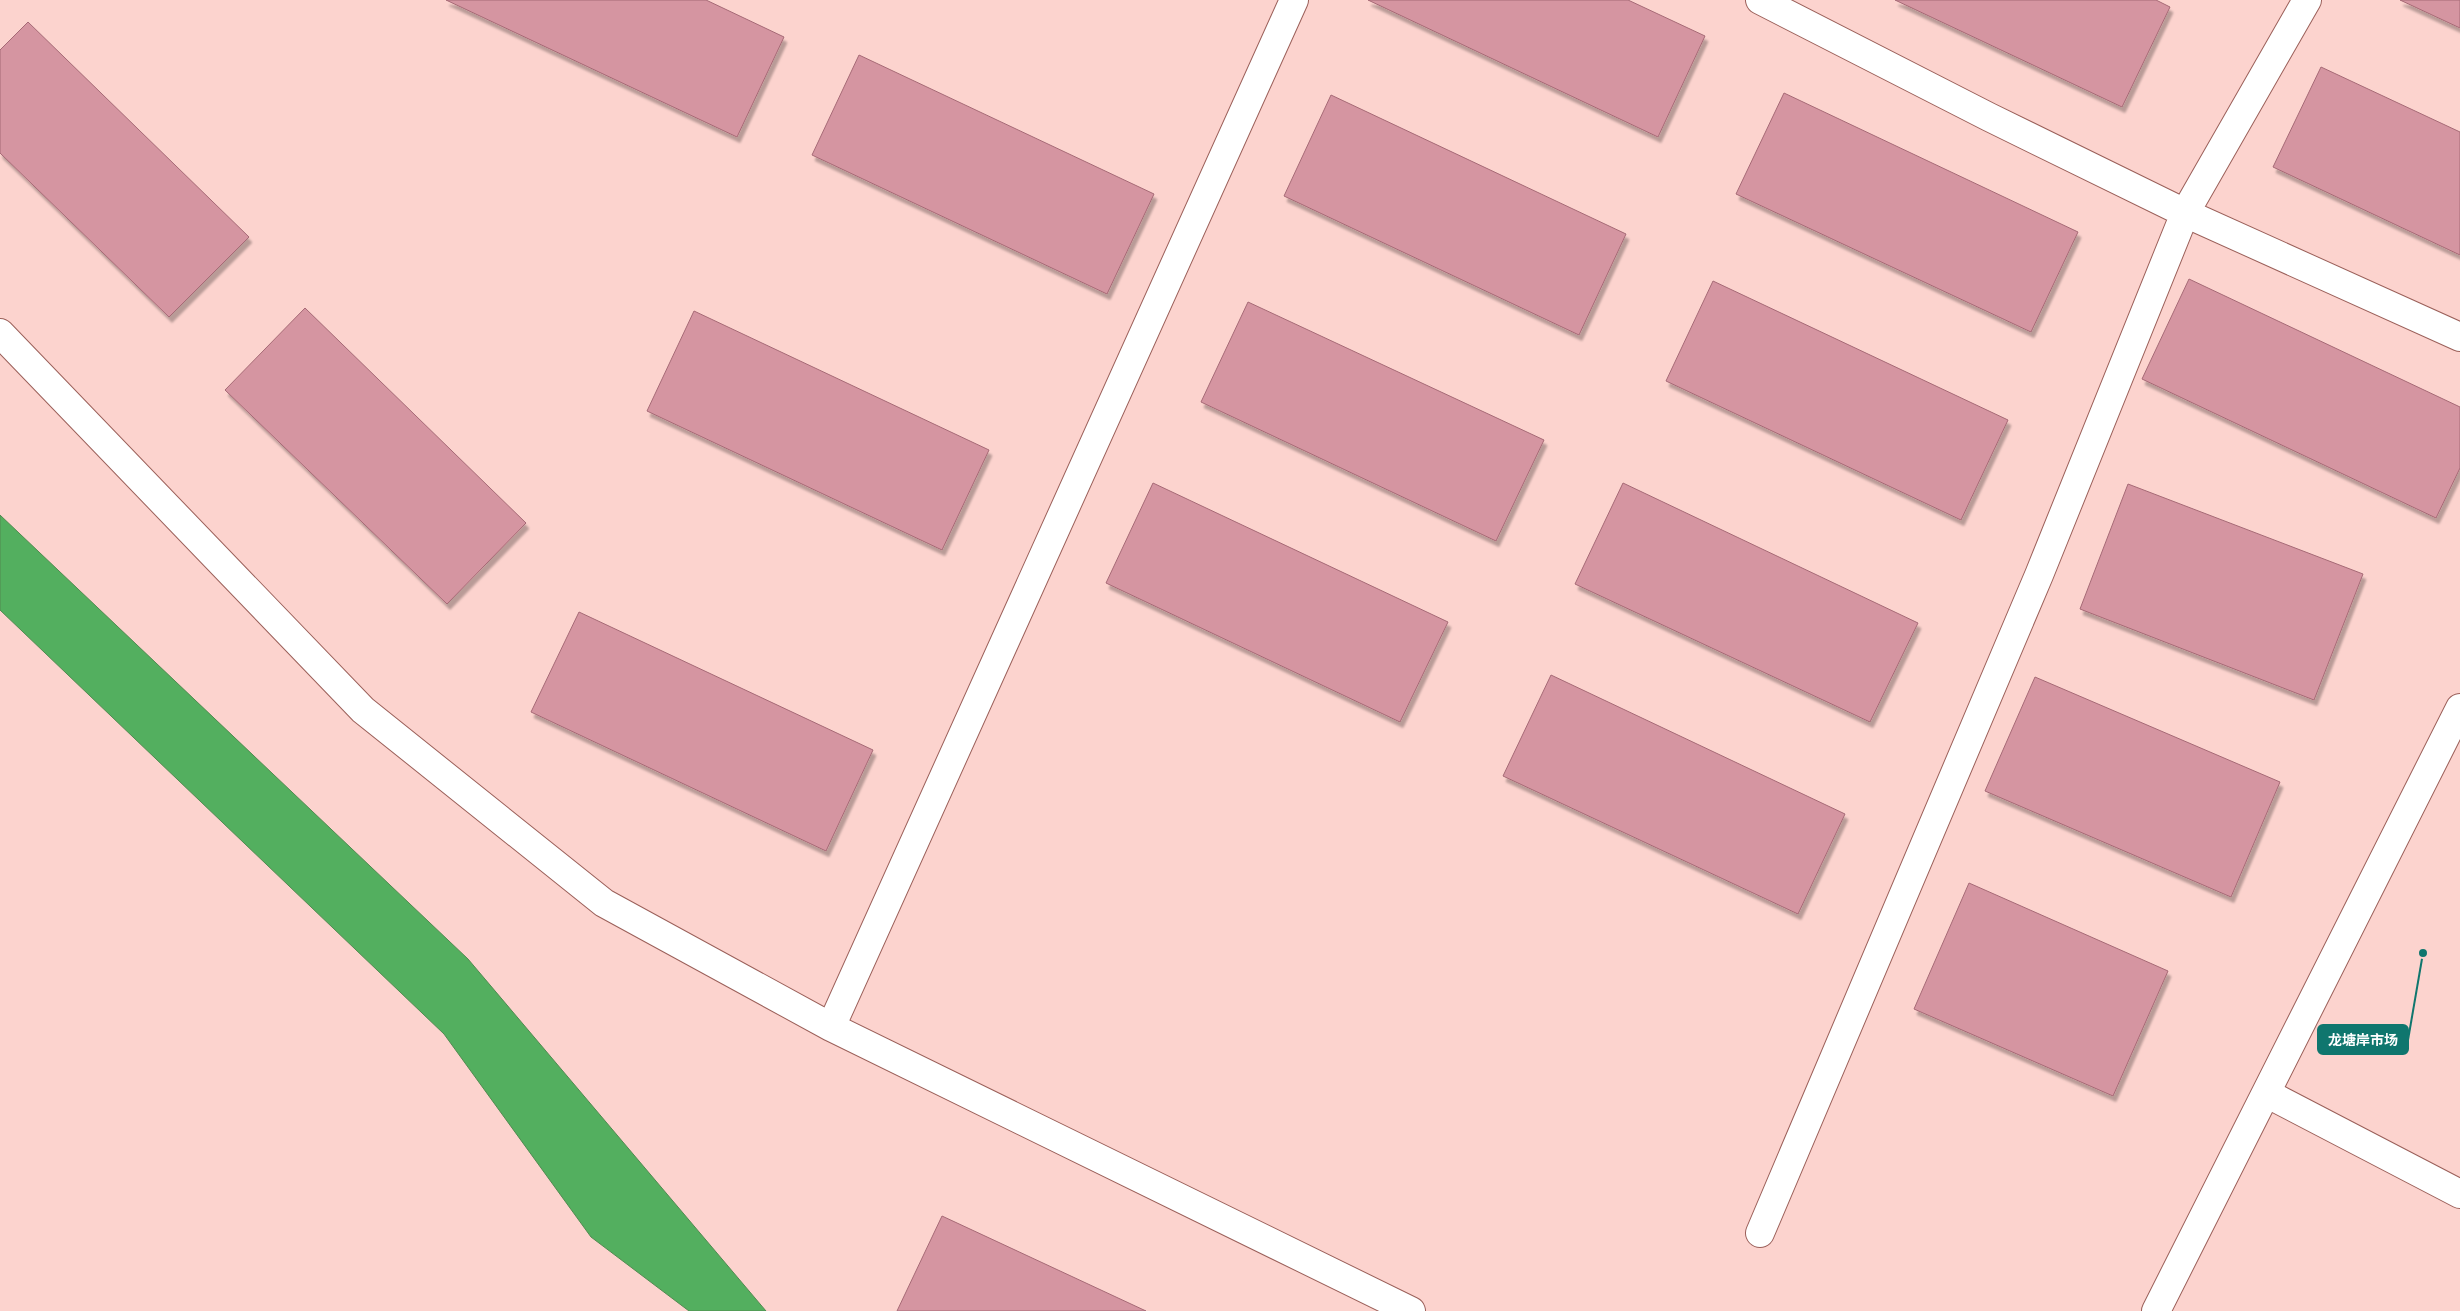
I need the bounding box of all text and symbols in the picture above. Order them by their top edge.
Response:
callout: 龙塘岸市场 [2318,1025,2408,1054]
text: 龙塘岸市场 [2328,1032,2398,1048]

